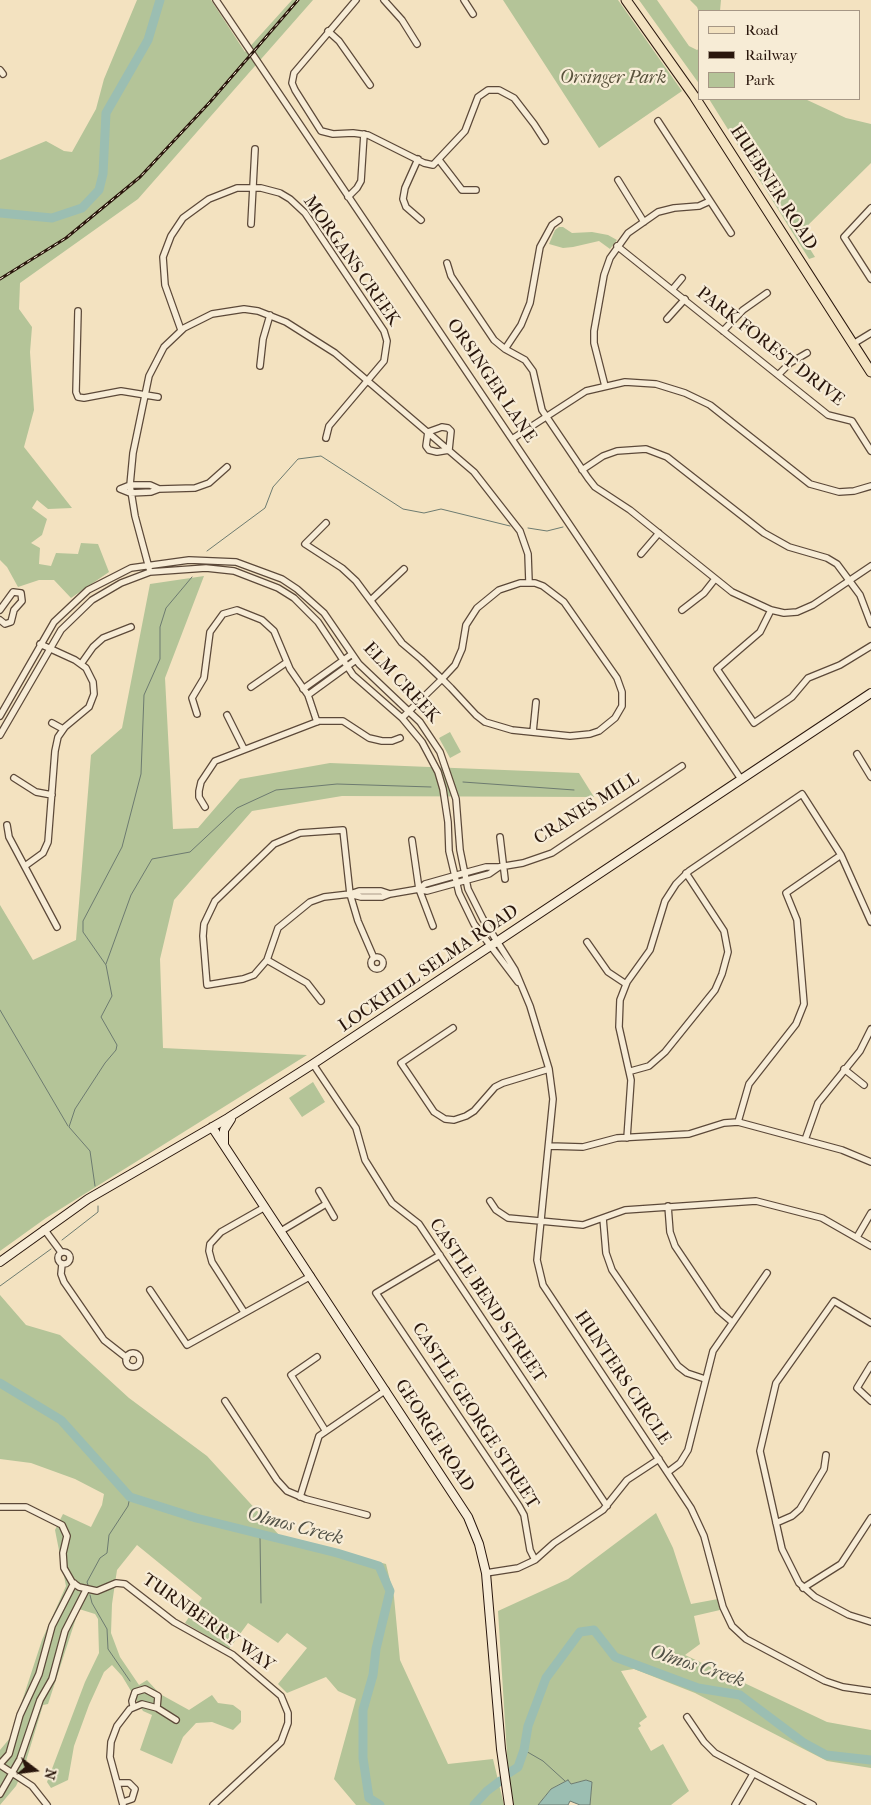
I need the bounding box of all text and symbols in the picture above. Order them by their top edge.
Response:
legend [698,10,861,100]
text: Road [745,21,778,39]
text: Railway [745,46,797,64]
park label: Orsinger Park [560,68,666,90]
text: Park [745,71,775,89]
street label: HUEBNER ROAD [725,122,821,254]
street label: MORGANS CREEK [298,192,404,330]
street label: PARK FOREST DRIVE [692,283,848,411]
street label: ORSINGER LANE [442,315,540,447]
street label: ELM CREEK [358,638,444,728]
street label: CRANES MILL [530,768,644,850]
street label: LOCKHILL SELMA ROAD [335,901,523,1037]
street label: CASTLE BEND STREET [424,1215,550,1387]
street label: HUNTERS CIRCLE [569,1307,675,1449]
street label: CASTLE GEORGE STREET [407,1319,543,1513]
street label: GEORGE ROAD [390,1376,478,1496]
water label: Olmos Creek [244,1503,346,1551]
street label: TURNBERRY WAY [138,1569,278,1677]
water label: Olmos Creek [646,1641,748,1693]
north arrow [10,1745,60,1795]
text: N [40,1767,60,1781]

